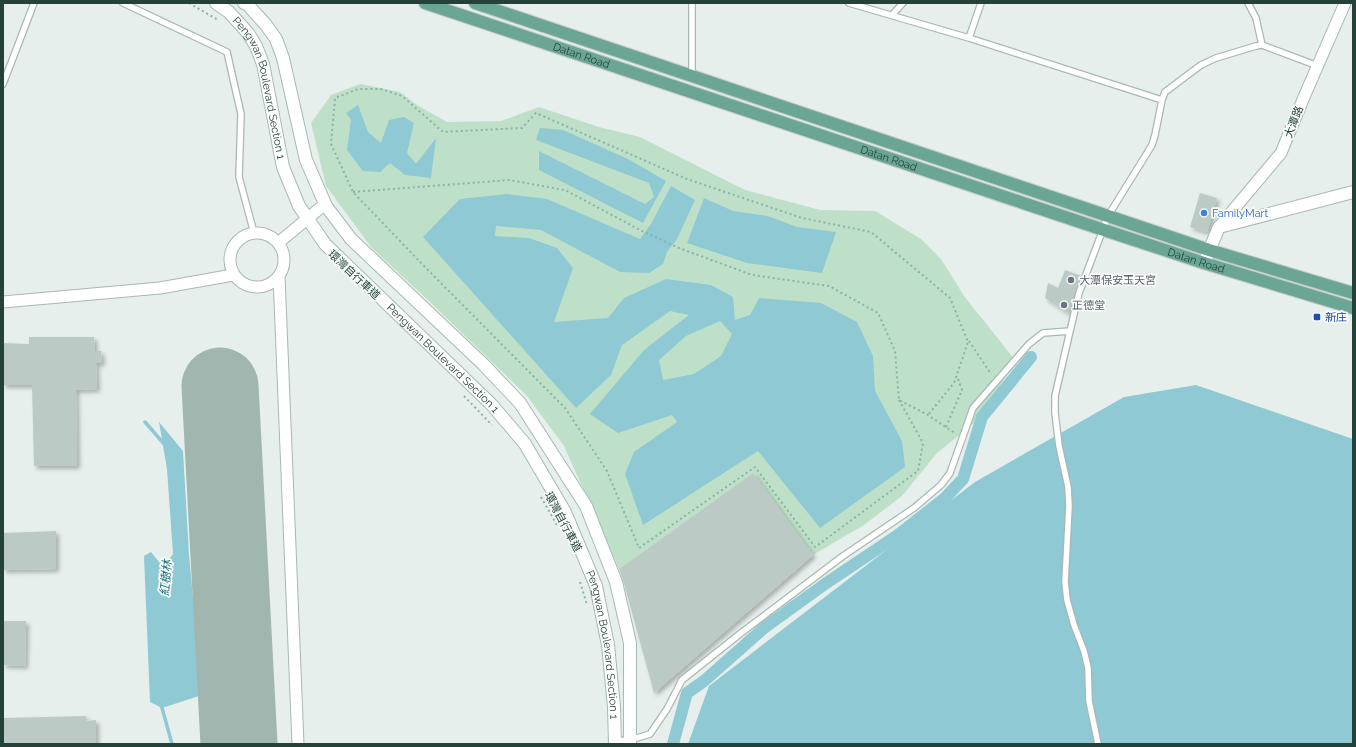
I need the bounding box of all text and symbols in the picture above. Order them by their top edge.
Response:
street label: Pengwan Boulevard Section 1 [230,14,288,161]
street label: Datan Road [551,40,612,71]
street label: 大潭路 [1282,104,1306,140]
street label: Datan Road [859,143,919,174]
place label: FamilyMart [1212,207,1268,220]
marker: FamilyMart [1199,208,1209,218]
street label: Datan Road [1166,245,1226,275]
street label: 環灣自行車道 [325,248,383,302]
place label: 大潭保安玉天宮 [1079,274,1156,287]
marker: 大潭保安玉天宮 [1066,275,1076,285]
place label: 正德堂 [1072,299,1105,312]
marker: 正德堂 [1059,300,1069,310]
street label: Pengwan Boulevard Section 1 [384,301,502,415]
place label: 新庄 [1325,311,1347,324]
marker: 新庄 [1312,312,1322,322]
street label: 環灣自行車道 [542,490,584,554]
water label: 紅樹林 [157,557,175,597]
street label: Pengwan Boulevard Section 1 [584,568,621,720]

